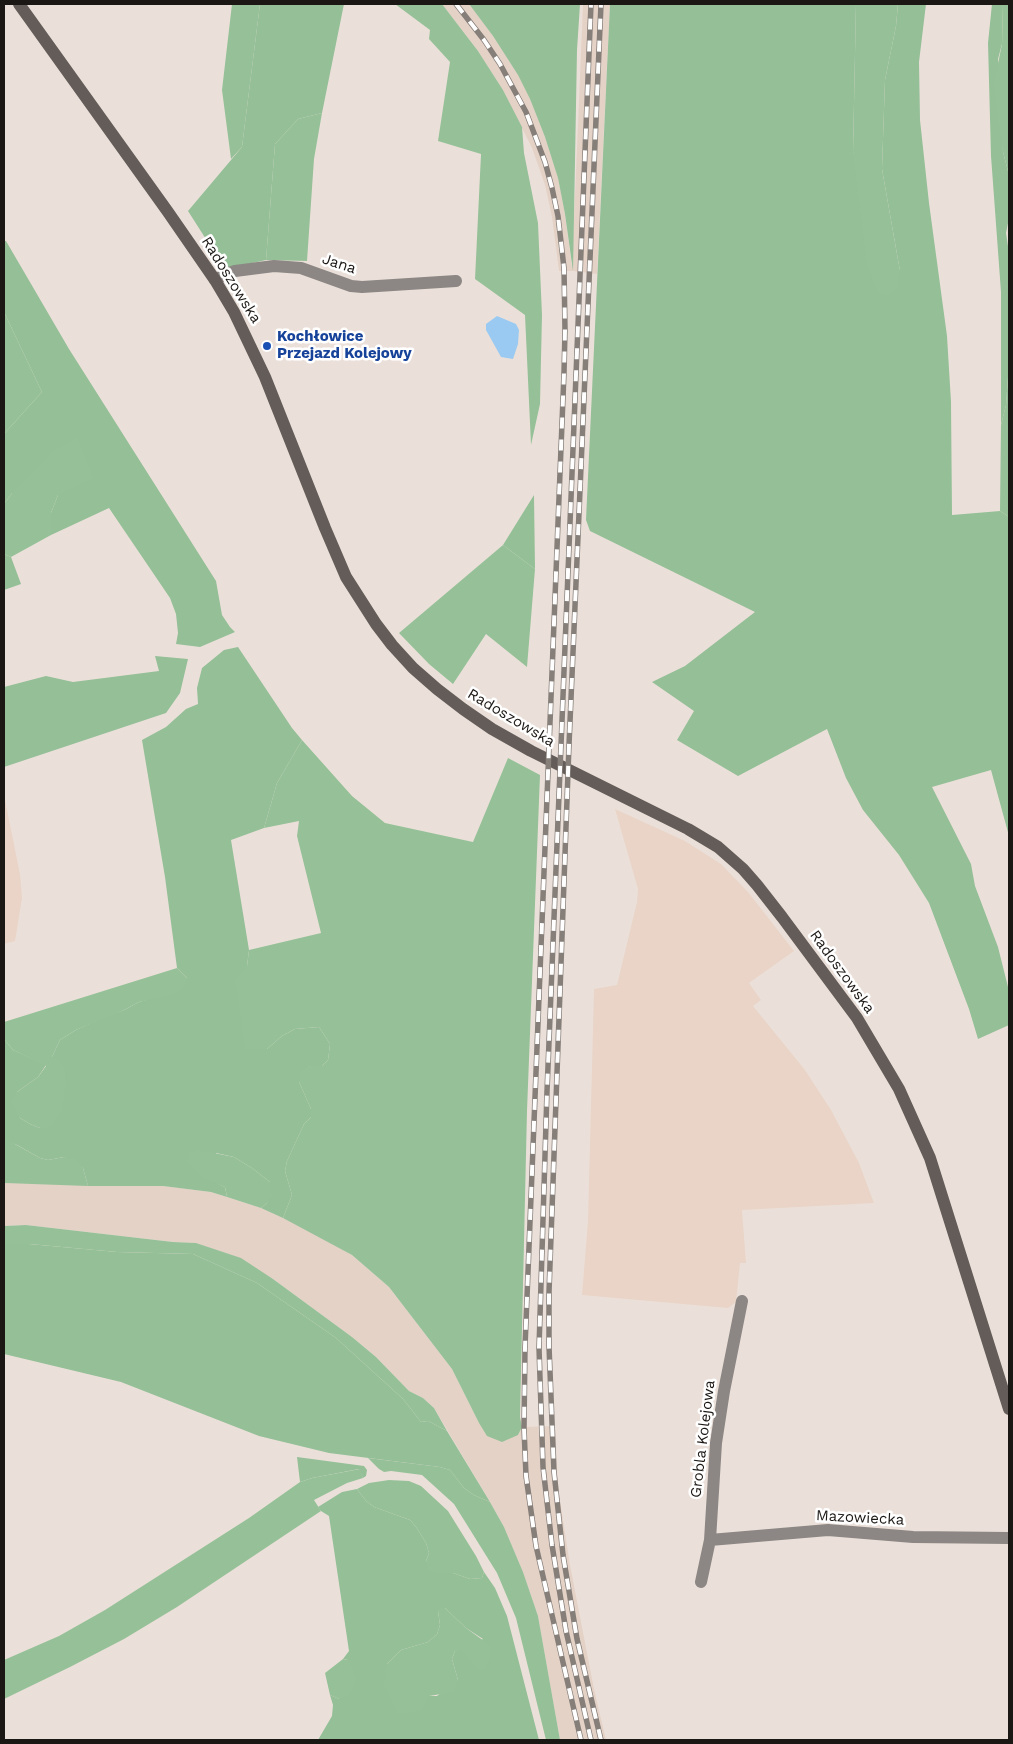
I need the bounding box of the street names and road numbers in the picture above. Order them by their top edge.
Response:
street label: Radoszowska [197,233,265,327]
street label: Jana [320,250,358,278]
street label: Radoszowska [464,685,558,751]
street label: Radoszowska [806,927,878,1017]
street label: Grobla Kolejowa [687,1379,719,1499]
street label: Mazowiecka [815,1507,905,1529]

